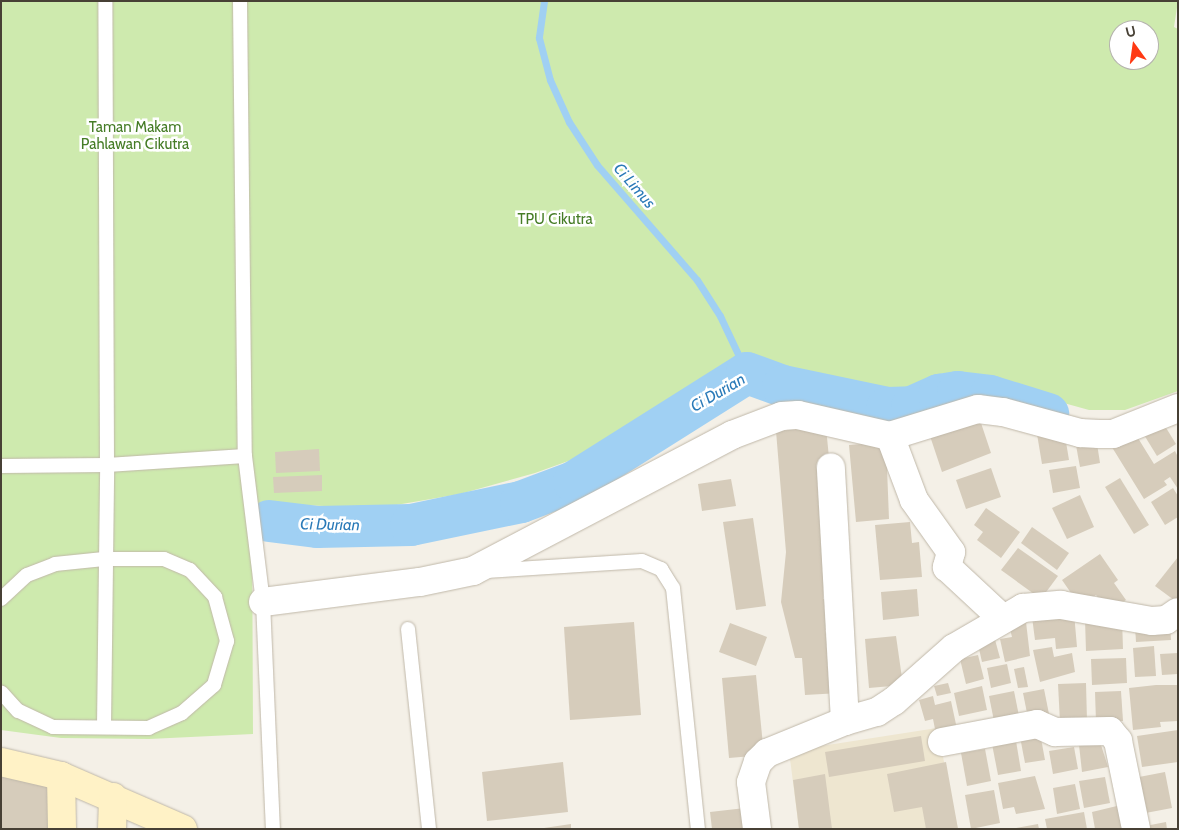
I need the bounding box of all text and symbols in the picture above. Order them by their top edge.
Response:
north arrow [1109,20,1159,70]
text: U [1124,21,1138,41]
park label: Taman Makam Pahlawan Cikutra [81,118,189,153]
water label: Ci Limus [609,159,659,213]
park label: TPU Cikutra [517,211,593,229]
water label: Ci Durian [687,370,749,416]
water label: Ci Durian [300,515,360,535]

